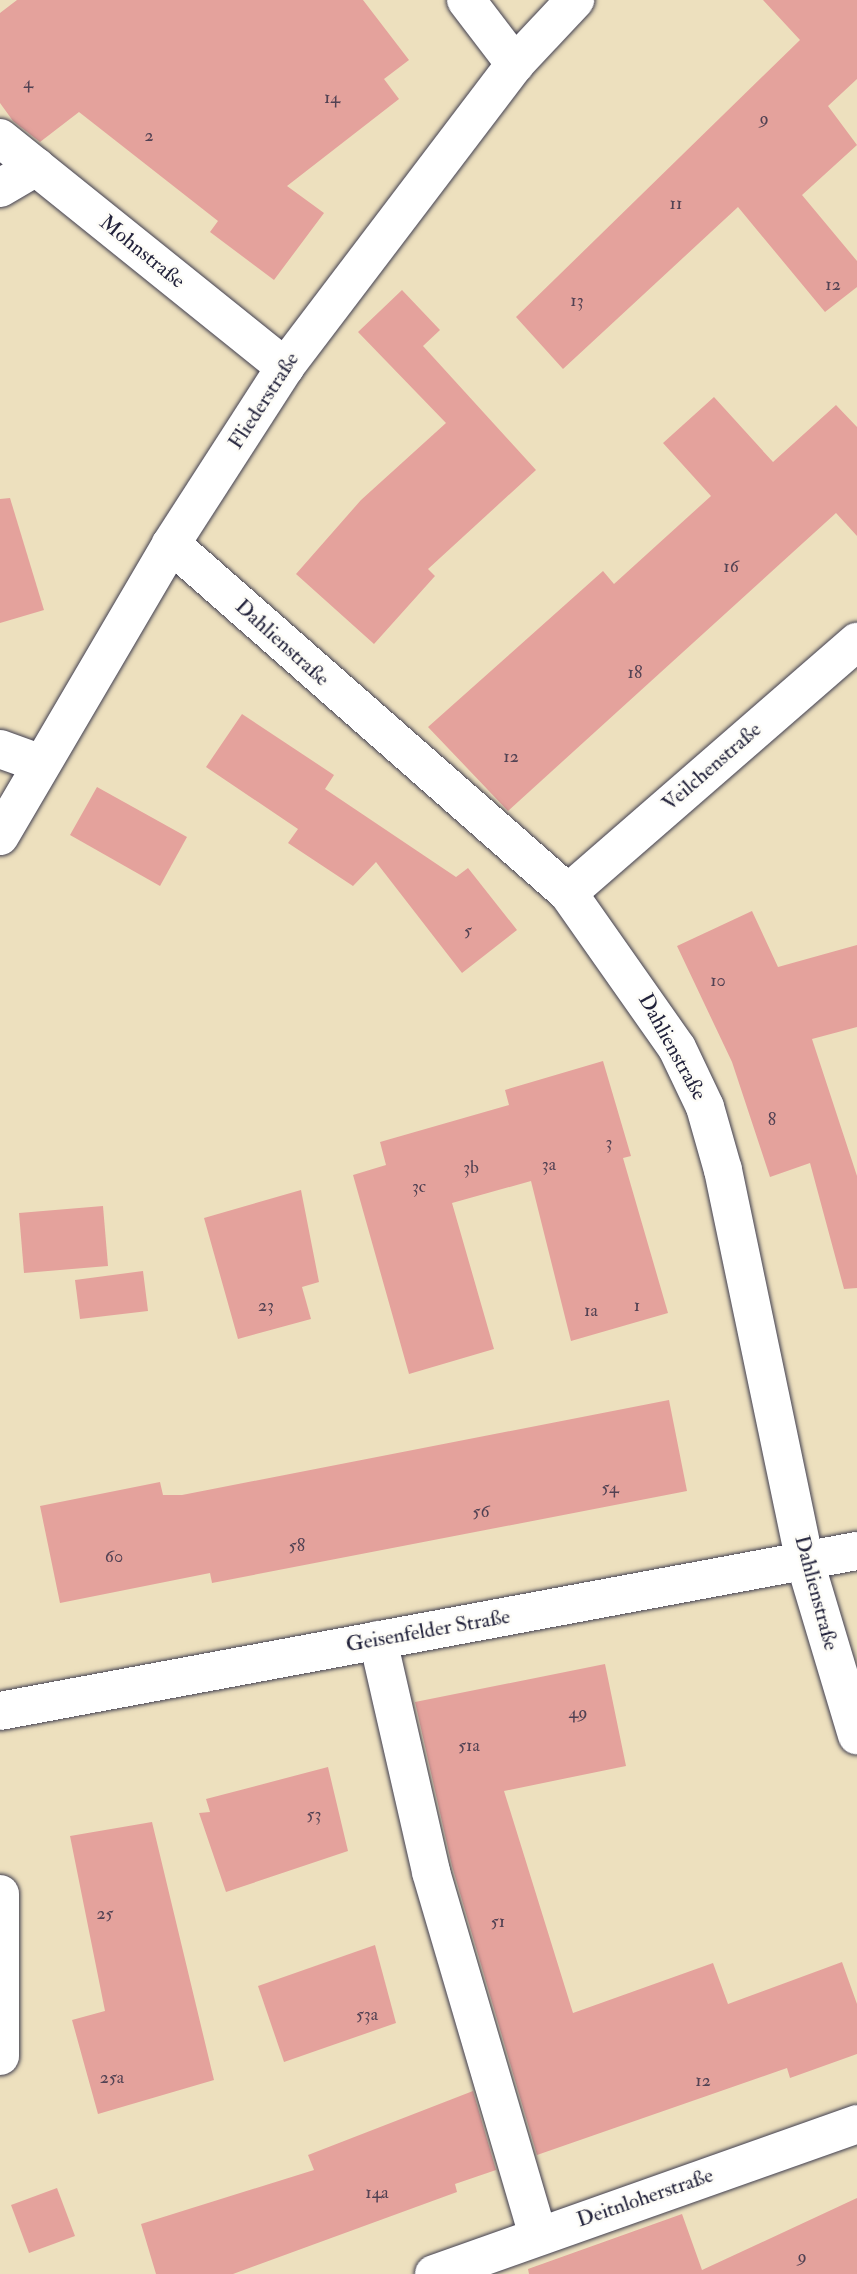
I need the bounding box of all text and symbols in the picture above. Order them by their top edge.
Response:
house number: 4 [23,72,33,94]
house number: 14 [324,87,340,109]
house number: 9 [759,108,769,130]
house number: 2 [144,125,154,147]
house number: 11 [670,193,682,215]
street label: Mohnstraße [94,210,190,294]
house number: 12 [825,274,841,296]
house number: 13 [570,290,584,312]
street label: Fliederstraße [223,348,305,454]
house number: 16 [723,556,739,578]
street label: Dahlienstraße [230,594,334,692]
house number: 18 [628,662,642,684]
street label: Veilchenstraße [658,717,766,817]
house number: 12 [503,746,519,768]
house number: 5 [464,920,472,942]
house number: 10 [710,970,726,992]
street label: Dahlienstraße [632,989,712,1105]
house number: 8 [768,1109,776,1131]
house number: 3 [606,1132,612,1154]
house number: 3a [542,1154,556,1176]
house number: 3b [463,1157,479,1179]
house number: 3c [412,1176,426,1198]
house number: 23 [258,1295,274,1317]
house number: 1 [634,1295,640,1317]
house number: 1a [584,1300,598,1322]
house number: 54 [601,1477,619,1499]
house number: 56 [473,1501,489,1523]
street label: Dahlienstraße [789,1533,843,1653]
house number: 58 [289,1535,305,1557]
house number: 60 [105,1546,123,1568]
street label: Geisenfelder Straße [344,1604,512,1658]
house number: 49 [569,1702,587,1724]
house number: 51a [458,1735,480,1757]
house number: 53 [307,1804,321,1826]
house number: 25 [97,1903,113,1925]
house number: 51 [491,1911,505,1933]
house number: 53a [356,2004,378,2026]
house number: 25a [100,2067,124,2089]
house number: 12 [695,2070,711,2092]
street label: Deitnloherstraße [574,2163,716,2233]
house number: 14a [365,2182,389,2204]
house number: 9 [797,2246,807,2268]

